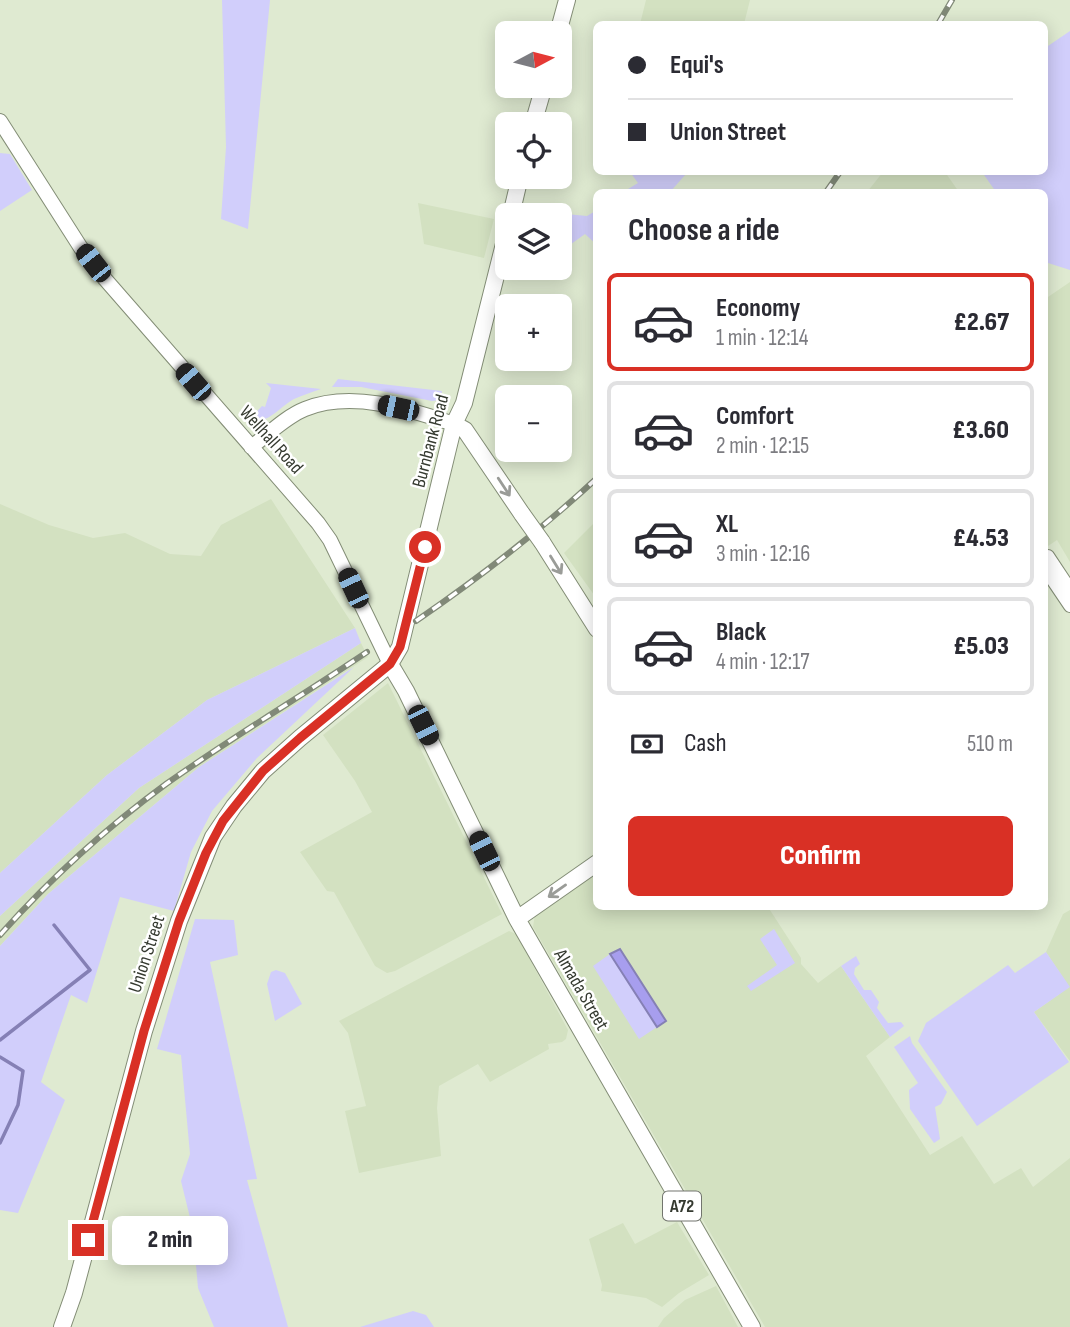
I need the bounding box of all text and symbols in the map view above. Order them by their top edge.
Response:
north arrow [495,21,572,98]
map controls [495,21,572,462]
text: Equi's [670,50,724,81]
button: locate [495,112,572,189]
text: Union Street [670,117,786,148]
button: layers [495,203,572,280]
text: Choose a ride [628,211,780,250]
car [72,240,115,286]
icon: car [632,291,695,354]
text: Economy [716,293,800,324]
button: + [495,294,572,371]
text: £2.67 [954,307,1009,338]
text: 1 min · 12:14 [716,324,808,352]
car [172,359,215,405]
button: − [495,385,572,462]
street label: Burnbank Road [408,392,454,490]
car [376,393,421,423]
icon: car [632,399,695,462]
street label: Wellhall Road [234,401,308,479]
text: Comfort [716,401,794,432]
text: £3.60 [952,415,1009,446]
text: 2 min · 12:15 [716,432,809,460]
one-way arrow [496,477,511,496]
icon: car [632,507,695,570]
text: XL [716,509,738,540]
text: £4.53 [953,523,1009,554]
route start [409,531,441,563]
text: 3 min · 12:16 [716,540,810,568]
one-way arrow [549,554,563,574]
car [335,565,372,611]
icon: car [632,615,695,678]
text: Black [716,617,766,648]
text: £5.03 [953,631,1009,662]
text: 4 min · 12:17 [716,648,809,676]
car [405,702,442,748]
icon: cash [628,725,666,763]
text: Cash [684,728,727,759]
text: 510 m [967,730,1013,758]
button: Confirm [628,816,1013,896]
car [466,828,503,874]
one-way arrow [548,884,567,898]
street label: Union Street [124,912,170,996]
street label: Almada Street [548,945,614,1035]
road number: A72 [663,1191,701,1220]
callout: 2 min [112,1216,228,1264]
route end [72,1224,104,1256]
text: 2 min [148,1226,192,1254]

